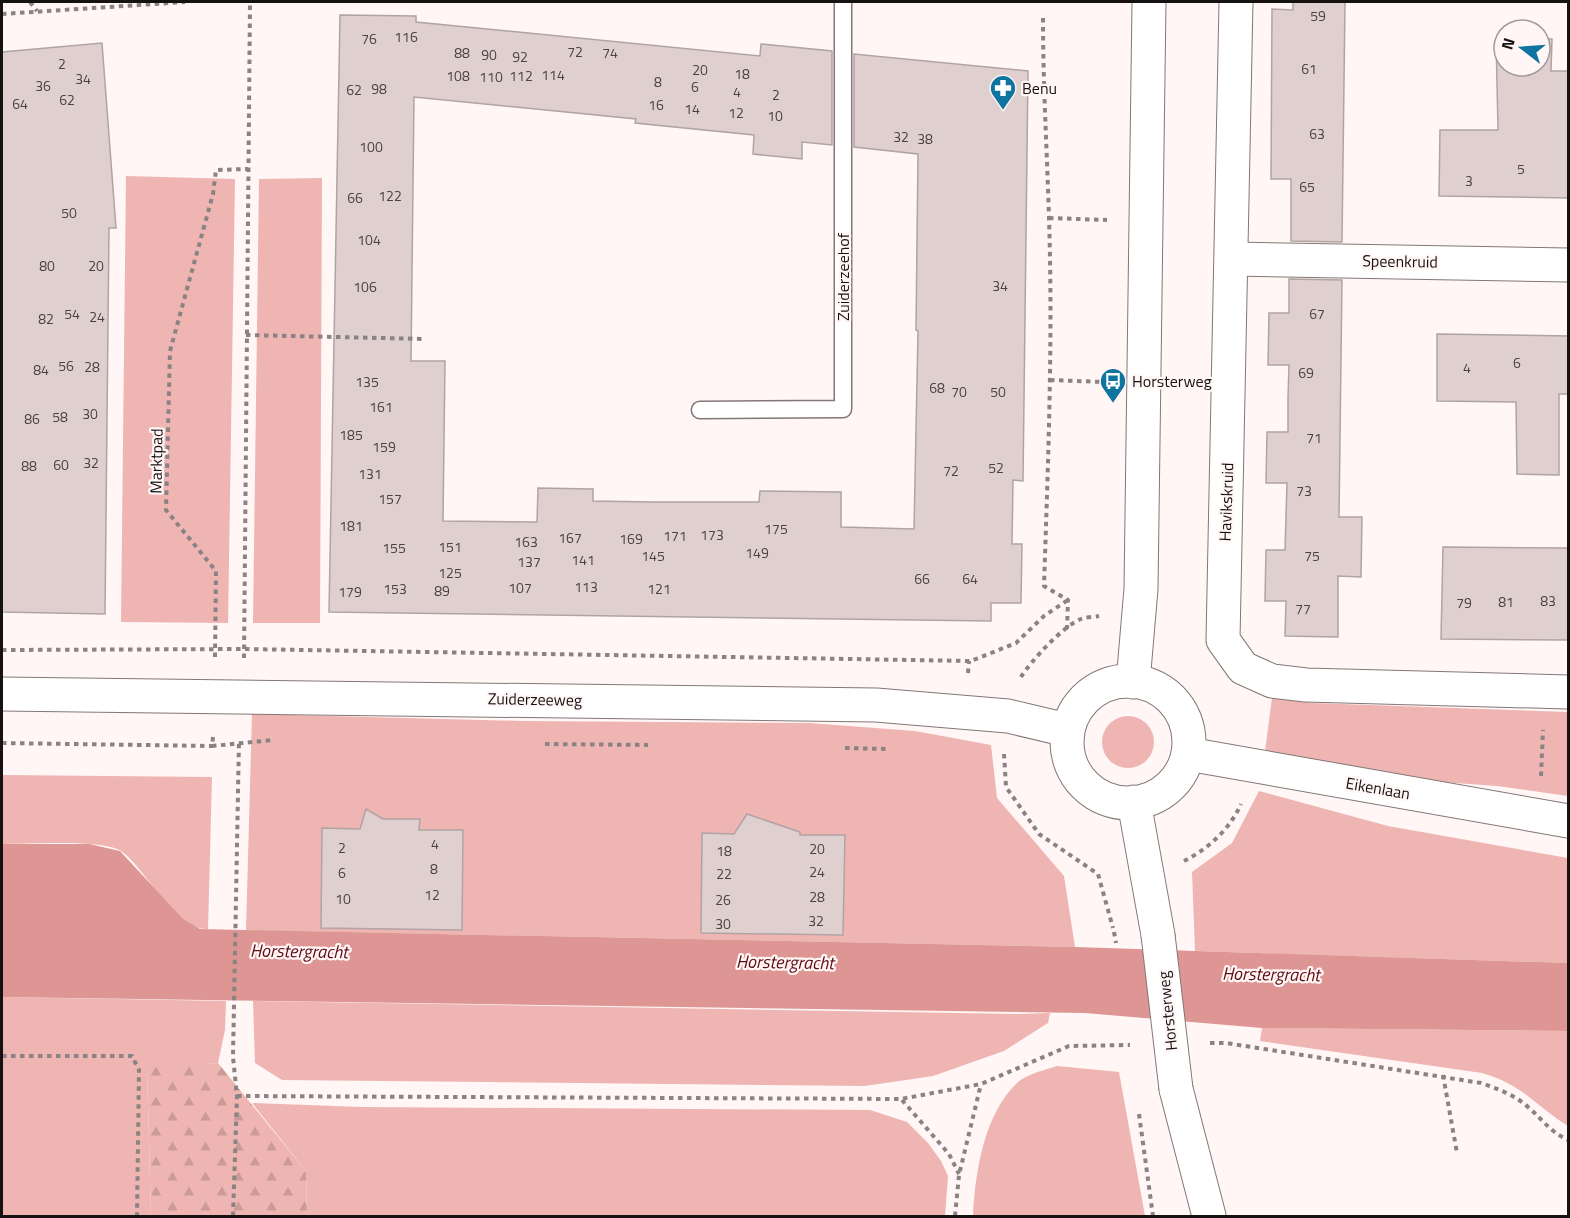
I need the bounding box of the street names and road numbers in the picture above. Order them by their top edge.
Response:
street label: Zuiderzeehof [831,232,855,321]
street label: Speenkruid [1362,248,1438,274]
street label: Marktpad [143,428,169,494]
street label: Havikskruid [1213,462,1239,542]
street label: Zuiderzeeweg [488,686,582,712]
street label: Eikenlaan [1344,771,1412,805]
street label: Horsterweg [1151,970,1183,1052]

